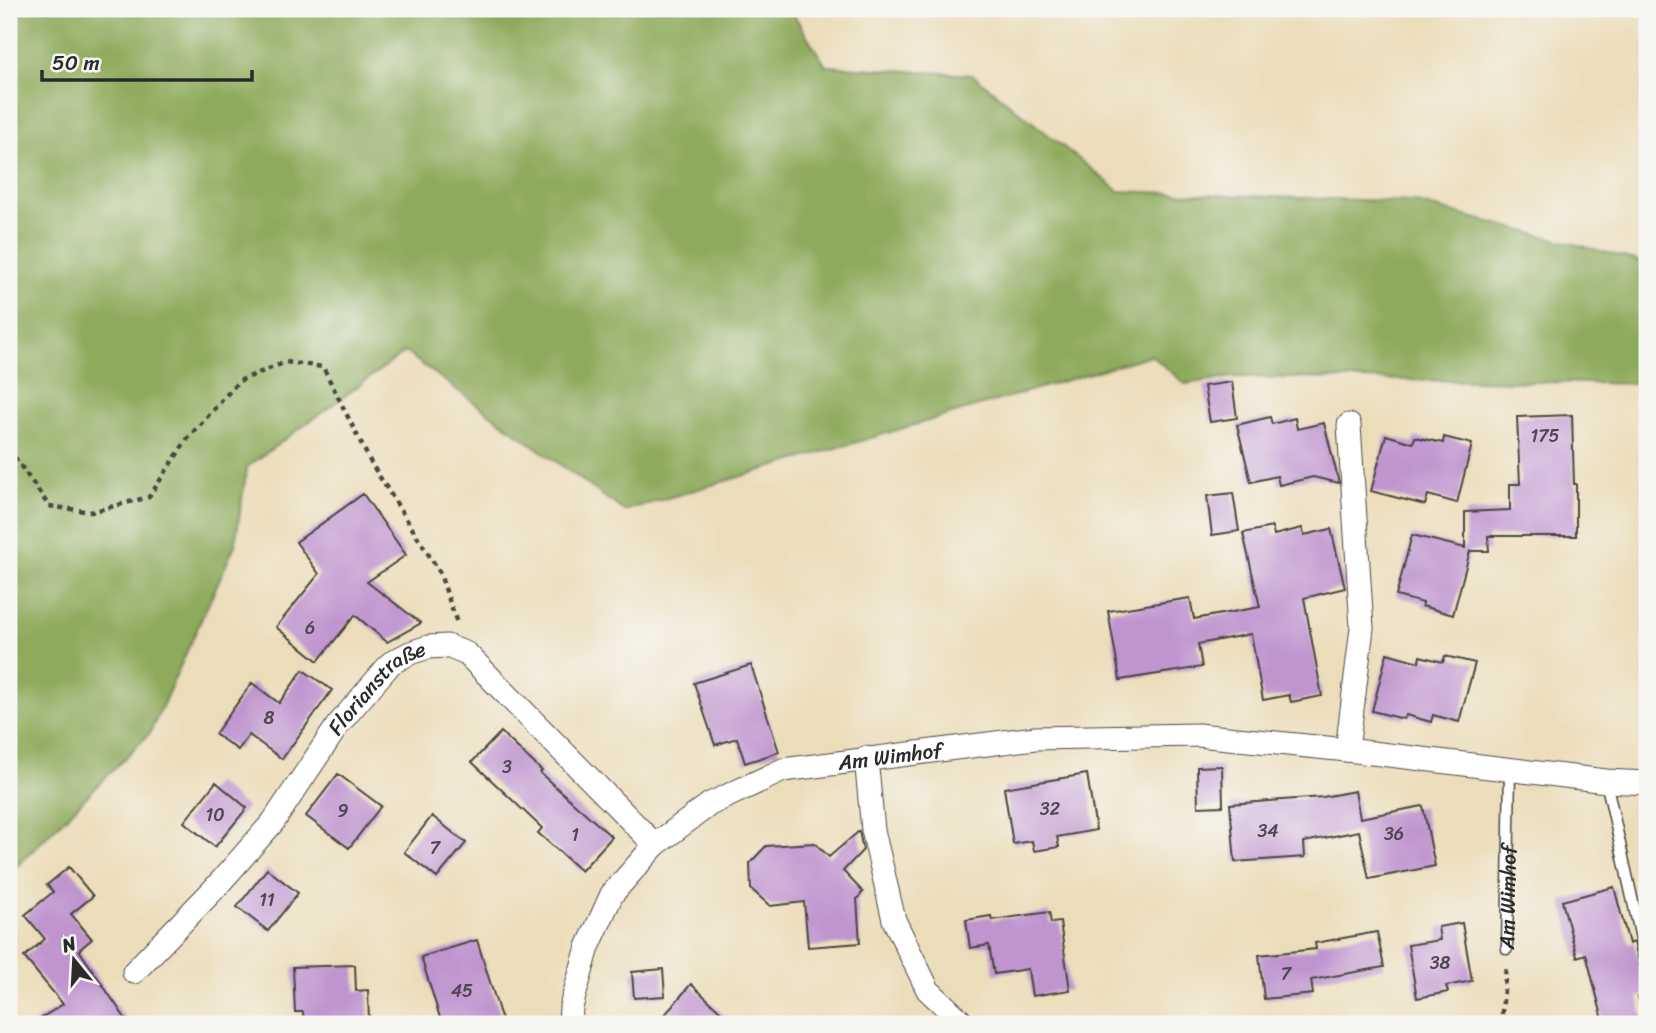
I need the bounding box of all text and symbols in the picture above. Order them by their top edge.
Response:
scale bar [42,38,252,82]
text: 50 m [52,44,100,82]
house number: 175 [1531,420,1560,452]
house number: 6 [305,612,315,644]
street label: Florianstraße [317,630,431,743]
house number: 8 [264,702,275,734]
street label: Am Wimhof [835,731,947,782]
house number: 3 [502,751,512,783]
house number: 32 [1040,793,1060,825]
house number: 9 [337,795,349,827]
house number: 10 [205,799,225,831]
house number: 34 [1257,815,1279,847]
house number: 36 [1384,818,1404,850]
house number: 1 [571,819,579,851]
house number: 7 [430,832,442,864]
street label: Am Wimhof [1488,842,1528,951]
house number: 11 [259,884,275,916]
north arrow [38,925,108,995]
text: N [57,926,81,962]
house number: 38 [1430,947,1451,979]
house number: 7 [1281,958,1293,990]
house number: 45 [451,975,473,1007]

